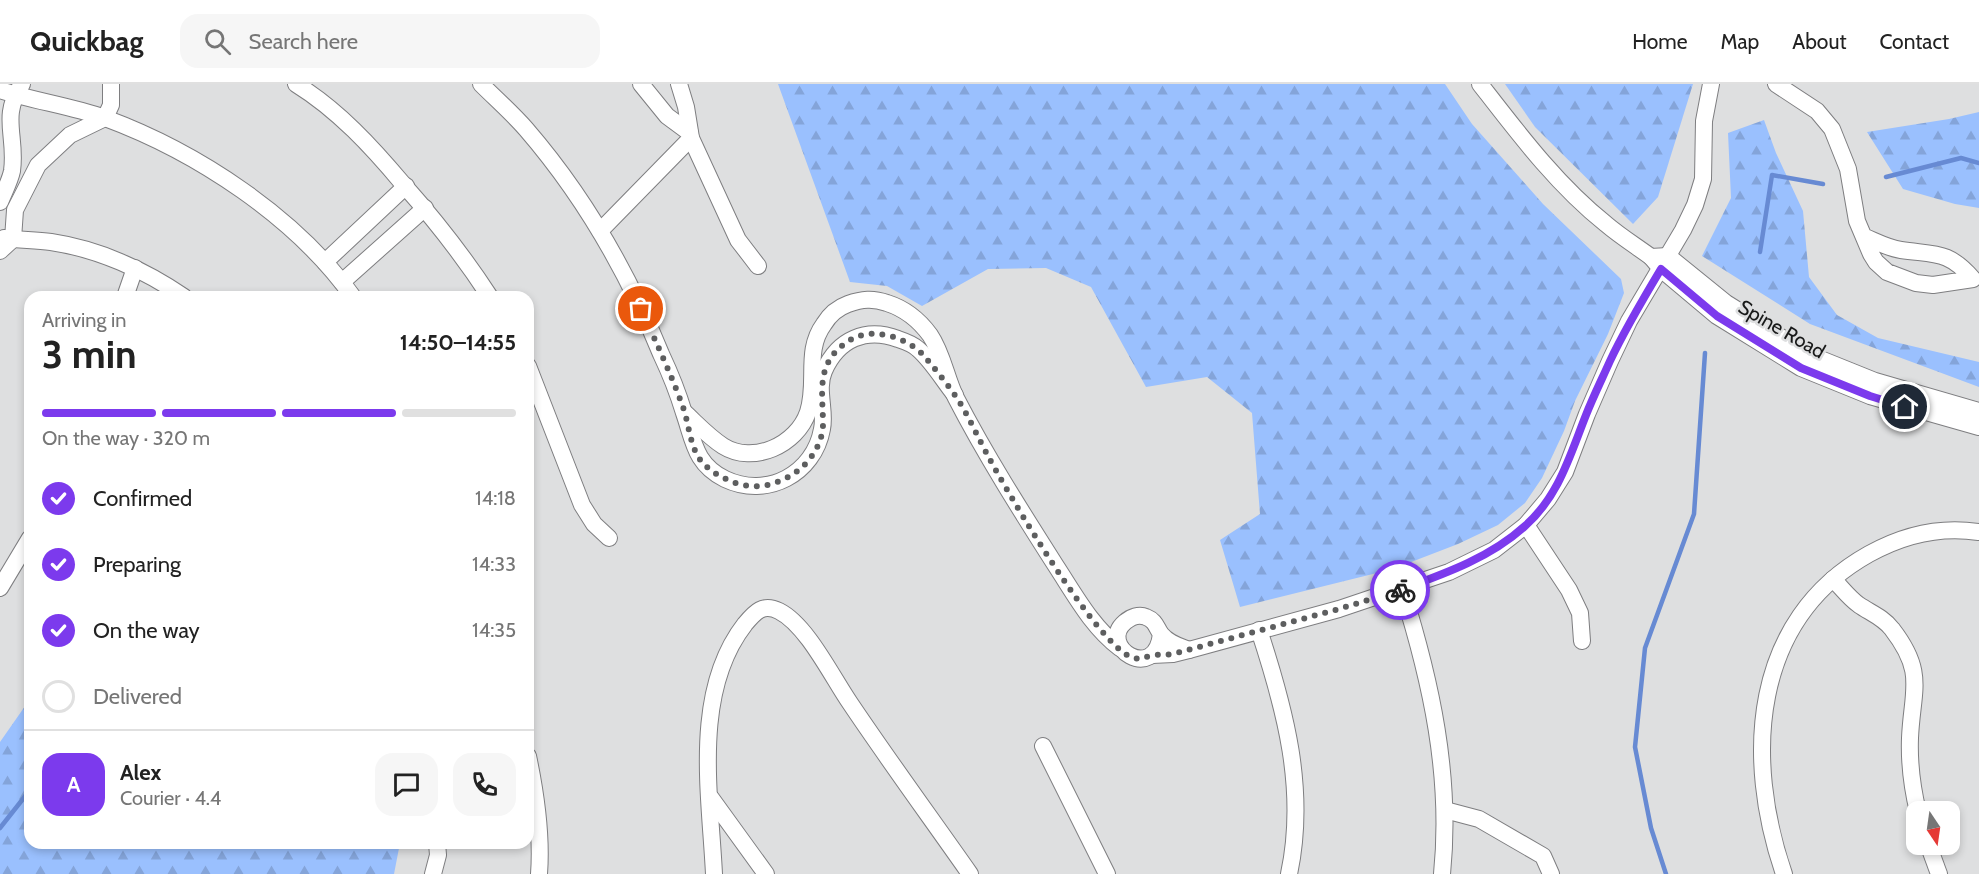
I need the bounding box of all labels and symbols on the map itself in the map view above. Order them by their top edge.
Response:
pin [615,283,666,334]
street label: Spine Road [1734,295,1830,363]
pin [1879,381,1930,432]
courier [1370,560,1430,620]
north arrow [1906,801,1960,855]

